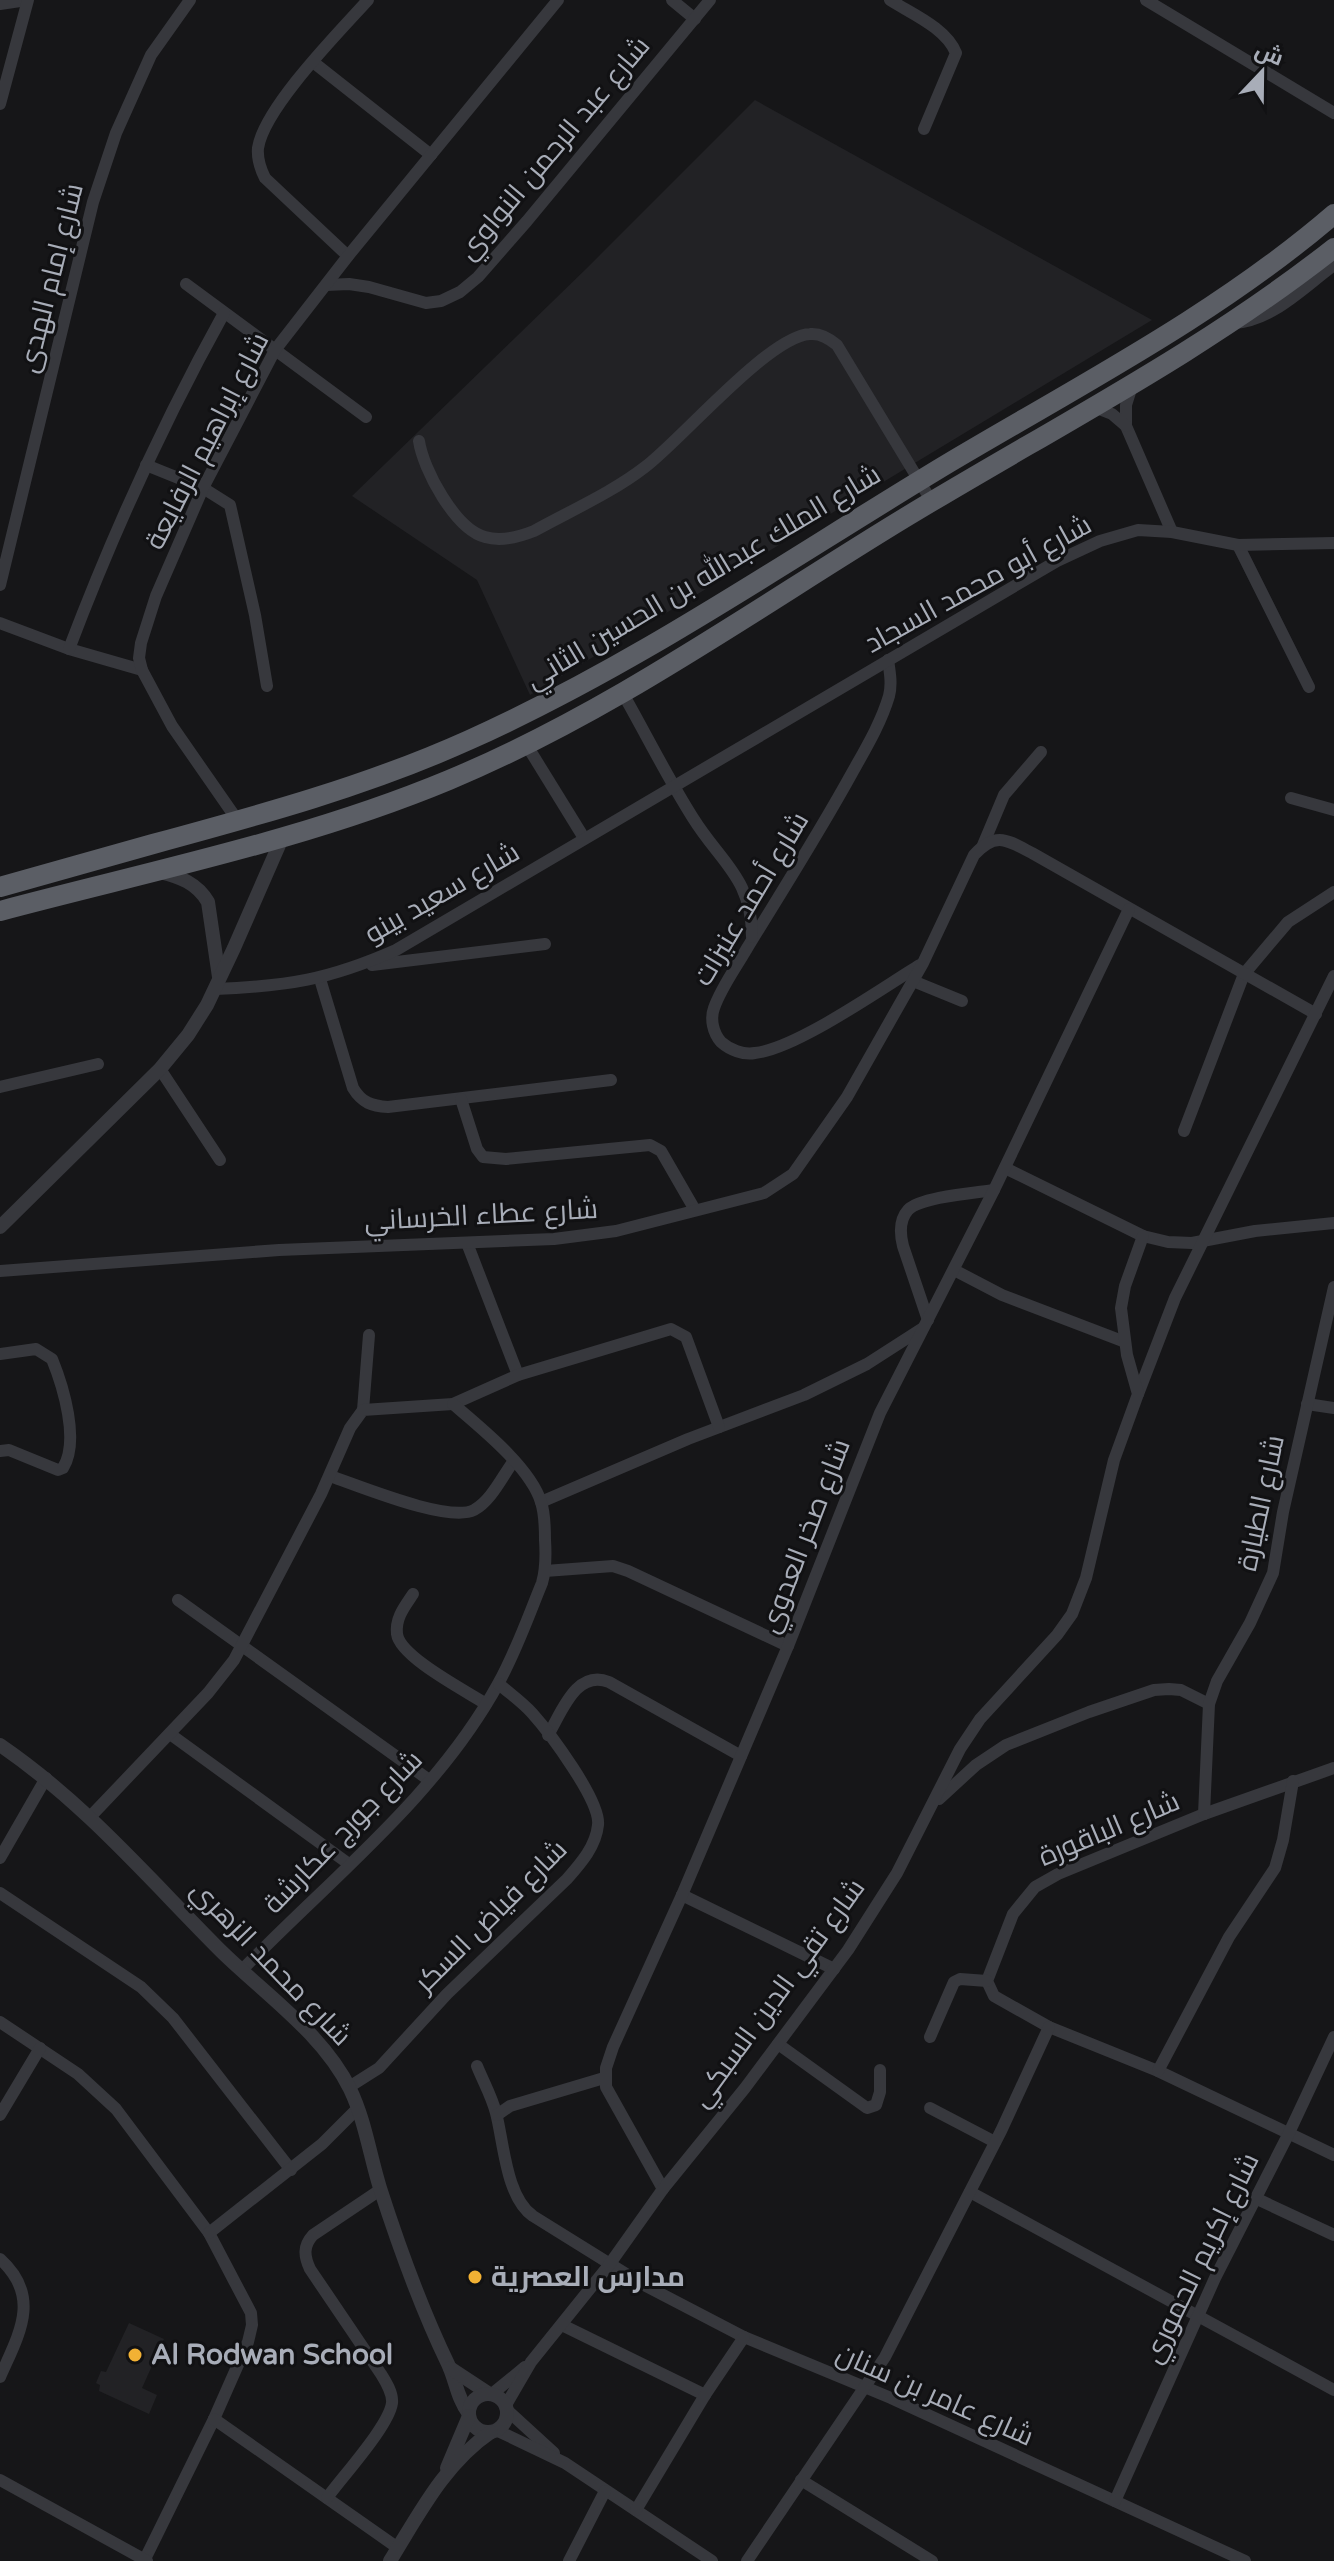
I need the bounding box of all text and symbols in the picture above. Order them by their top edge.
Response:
street label: شارع عبد الرحمن النواوي [451,29,660,269]
north arrow [1222,32,1302,112]
text: ش [1251,37,1287,72]
street label: شارع إمام الهدى [11,180,93,377]
street label: شارع إبراهيم الرفايعة [138,327,278,556]
street label: شارع الملك عبدالله بن الحسين الثاني [518,456,889,700]
street label: شارع أبو محمد السجاد [858,507,1098,661]
street label: شارع أحمد عنيزات [685,805,817,993]
street label: شارع سعيد بينو [359,835,526,952]
street label: شارع عطاء الخرساني [363,1192,599,1242]
street label: شارع الطيارة [1230,1432,1293,1574]
street label: شارع صخر العدوي [752,1434,861,1639]
street label: شارع جورج عكارشة [256,1743,430,1922]
street label: شارع الباقورة [1033,1784,1185,1875]
street label: شارع فياض السكر [406,1833,575,2001]
street label: شارع تقي الدين السبكي [684,1872,876,2116]
street label: شارع محمد الزهري [181,1873,359,2056]
street label: شارع إكريم الحموري [1135,2147,1270,2371]
place label: مدارس العصرية [491,2260,685,2294]
marker: مدارس العصرية [466,2268,484,2286]
street label: شارع عامر بن سنان [831,2336,1039,2455]
place label: Al Rodwan School [151,2338,393,2372]
marker: Al Rodwan School [126,2346,144,2364]

